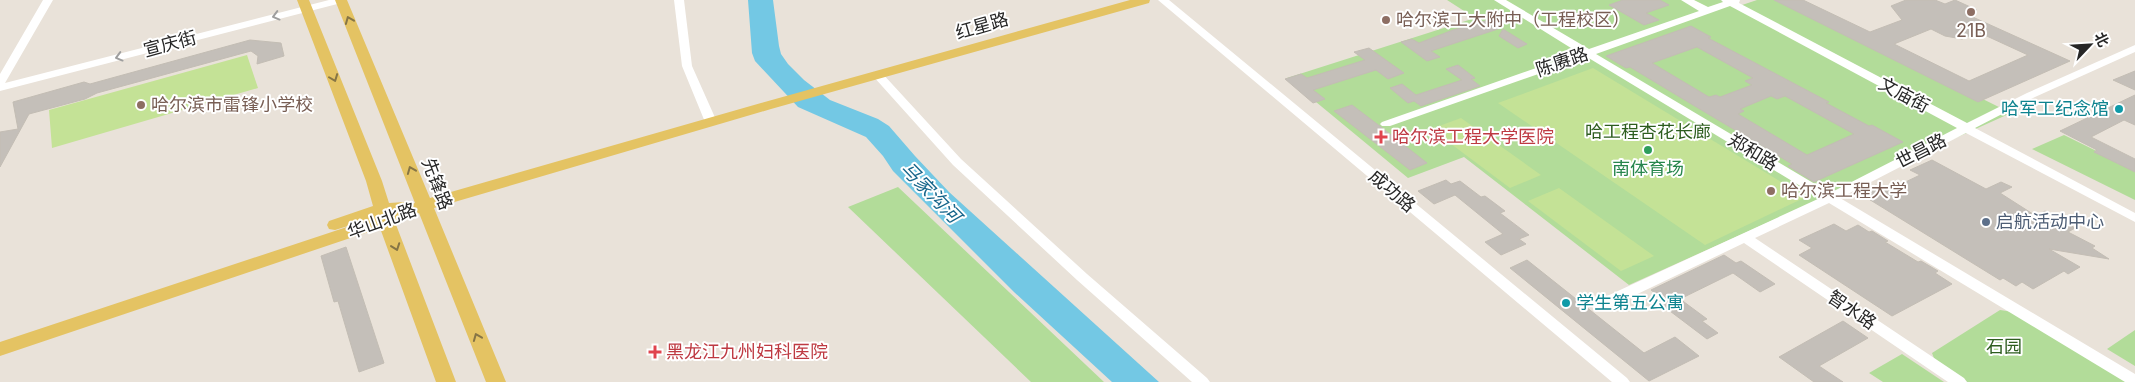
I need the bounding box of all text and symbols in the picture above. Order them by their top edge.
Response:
marker: 21B [1965,6,1977,18]
street label: 红星路 [953,8,1011,43]
place label: 哈尔滨工大附中（工程校区） [1396,9,1630,30]
one-way arrow [272,10,281,21]
marker: 哈尔滨工大附中（工程校区） [1380,14,1392,26]
one-way arrow [344,16,355,25]
place label: 21B [1956,20,1986,41]
north arrow [2065,20,2115,70]
street label: 宣庆街 [141,26,199,61]
text: 北 [2092,29,2113,49]
street label: 陈赓路 [1533,43,1591,80]
one-way arrow [115,51,124,62]
one-way arrow [328,73,339,82]
street label: 文庙街 [1875,73,1933,117]
place label: 哈尔滨市雷锋小学校 [151,94,313,115]
place label: 哈军工纪念馆 [2001,98,2109,119]
marker: 哈尔滨市雷锋小学校 [135,99,147,111]
marker: 哈军工纪念馆 [2113,103,2125,115]
park label: 哈工程杏花长廊 [1585,121,1711,142]
place label: 哈尔滨工程大学医院 [1392,126,1554,147]
street label: 郑和路 [1725,129,1782,174]
street label: 世昌路 [1892,129,1950,172]
marker: 哈尔滨工程大学医院 [1374,130,1388,144]
marker: 南体育场 [1642,144,1654,156]
street label: 先锋路 [418,155,457,213]
water label: 马家沟河 [896,157,968,231]
place label: 南体育场 [1612,158,1684,179]
street label: 成功路 [1365,165,1420,216]
one-way arrow [406,166,417,175]
place label: 哈尔滨工程大学 [1781,180,1907,201]
marker: 哈尔滨工程大学 [1765,185,1777,197]
street label: 华山北路 [344,198,419,243]
place label: 启航活动中心 [1996,211,2104,232]
marker: 启航活动中心 [1980,216,1992,228]
one-way arrow [390,242,400,251]
street label: 智水路 [1824,286,1881,333]
place label: 学生第五公寓 [1576,292,1684,313]
marker: 学生第五公寓 [1560,297,1572,309]
one-way arrow [473,333,483,342]
park label: 石园 [1986,336,2022,357]
place label: 黑龙江九州妇科医院 [666,341,828,362]
marker: 黑龙江九州妇科医院 [648,345,662,359]

